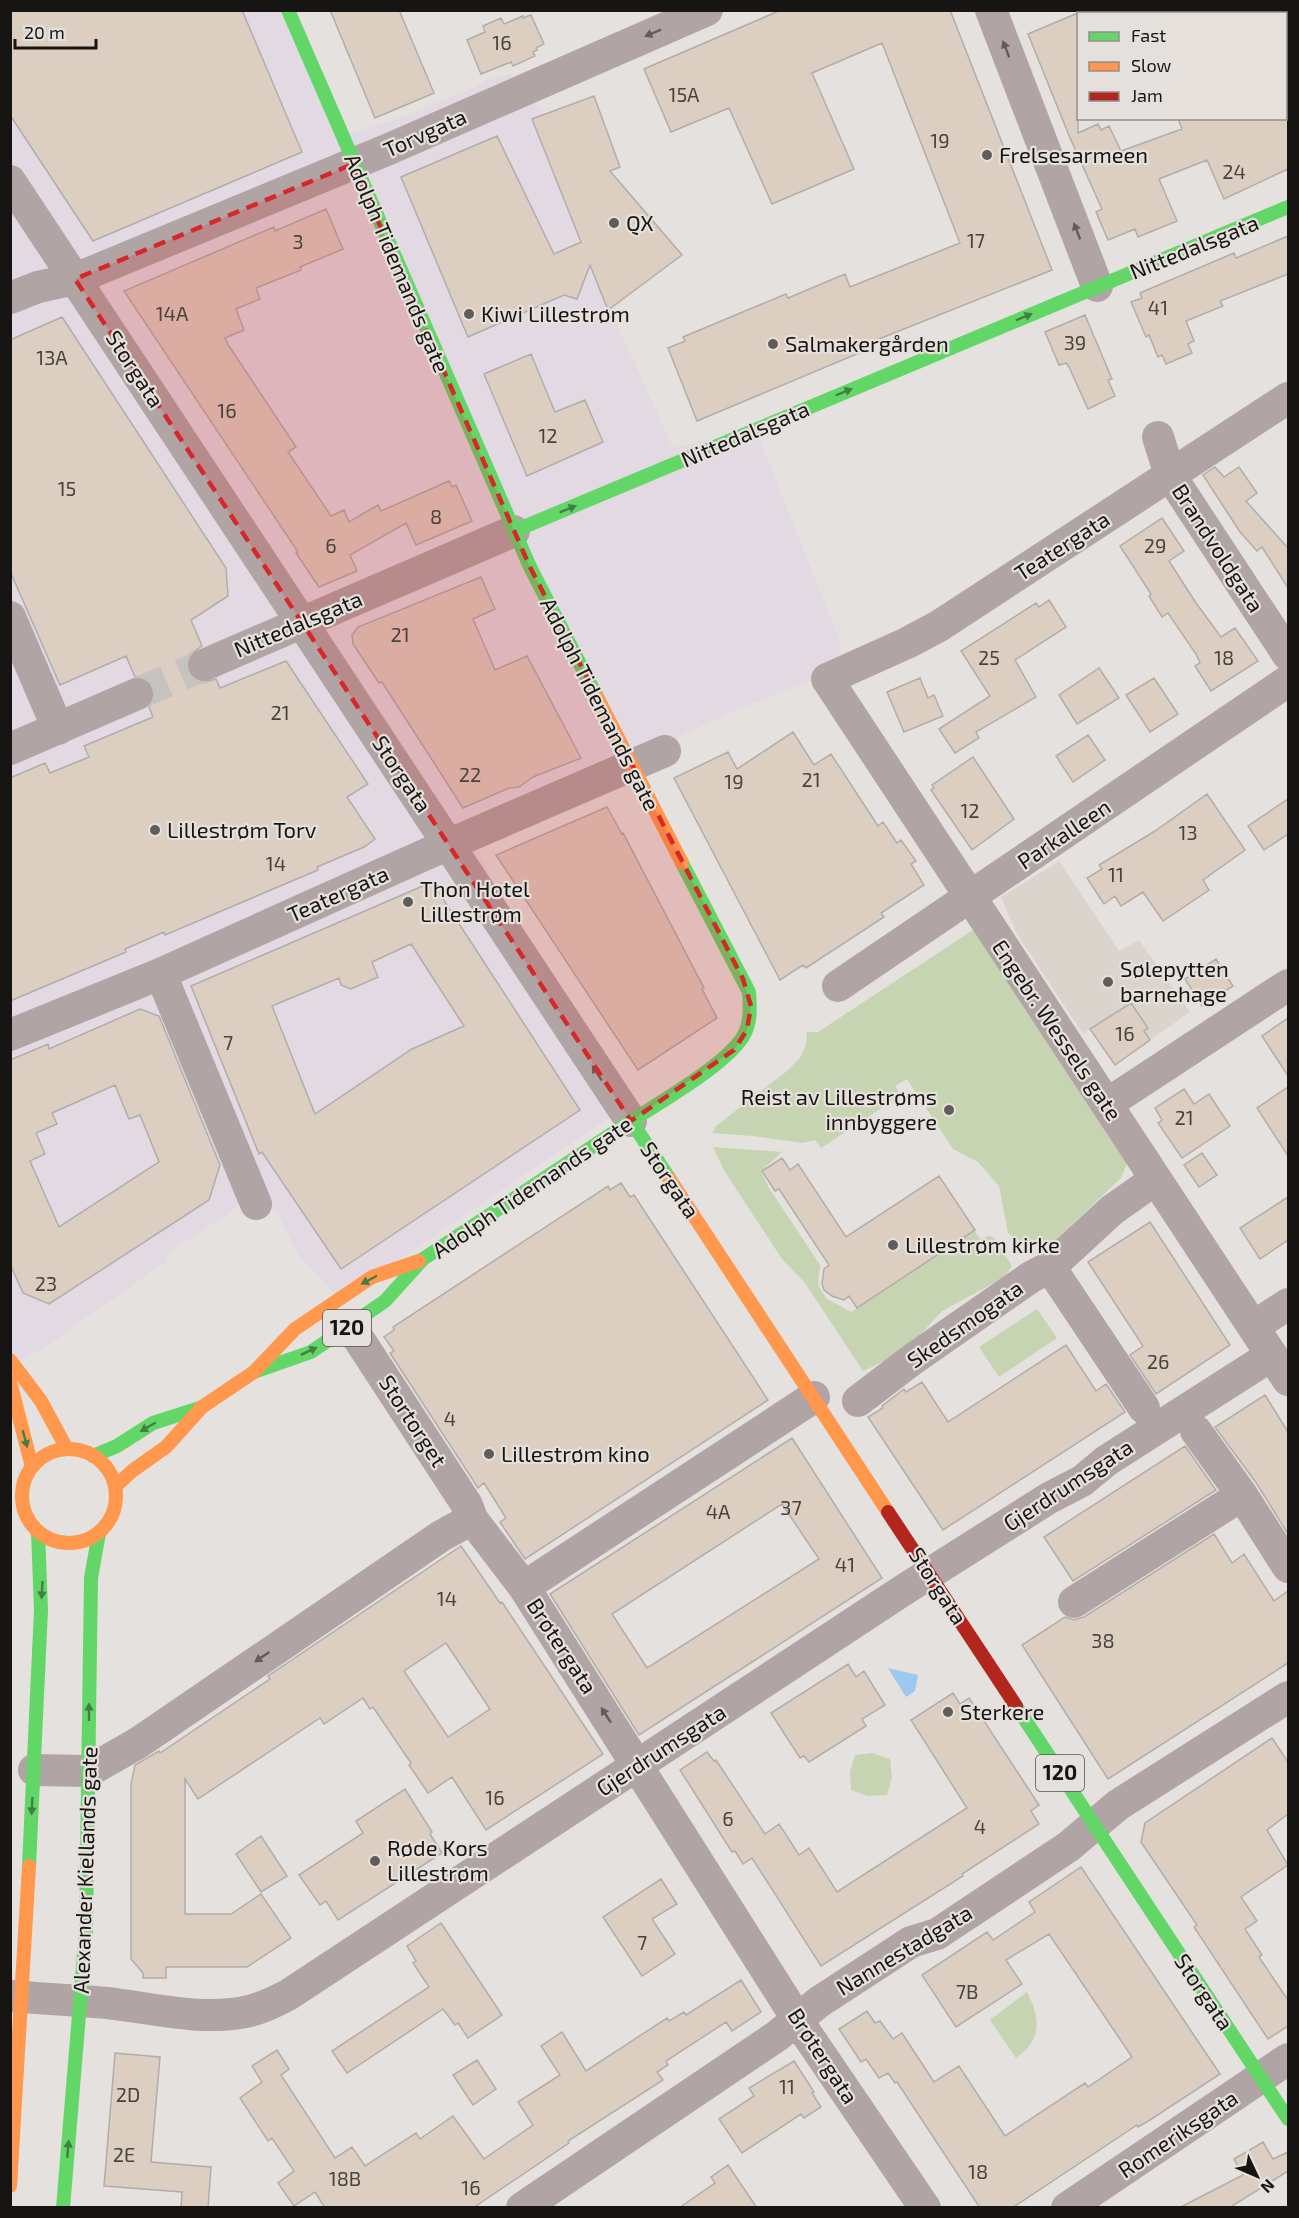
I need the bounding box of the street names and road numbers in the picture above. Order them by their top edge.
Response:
street label: Torvgata [379,102,470,162]
street label: Adolph Tidemands gate [340,149,456,376]
street label: Nittedalsgata [1125,208,1262,284]
street label: Storgata [101,325,170,412]
street label: Nittedalsgata [677,394,813,472]
street label: Brandvoldgata [1168,478,1270,617]
street label: Teatergata [1009,505,1114,585]
street label: Nittedalsgata [230,584,366,662]
street label: Adolph Tidemands gate [536,593,666,814]
street label: Storgata [368,730,438,817]
street label: Parkalleen [1012,793,1115,874]
street label: Teatergata [283,859,392,927]
street label: Engebr. Wessels gate [988,934,1128,1125]
street label: Adolph Tidemands gate [427,1110,636,1263]
street label: Storgata [636,1136,706,1223]
street label: Skedsmogata [902,1274,1027,1373]
road number: 120 [323,1310,371,1346]
street label: Stortorget [375,1370,453,1471]
street label: Gjerdrumsgata [998,1433,1138,1536]
street label: Storgata [904,1542,973,1629]
street label: Brøtergata [522,1593,603,1698]
street label: Gjerdrumsgata [591,1698,731,1801]
street label: Alexander Kiellands gate [67,1746,101,1994]
road number: 120 [1036,1755,1084,1791]
street label: Nannestadgata [831,1898,976,2000]
street label: Storgata [1170,1948,1240,2035]
street label: Brøtergata [783,2003,864,2108]
street label: Romeriksgata [1113,2084,1242,2183]

